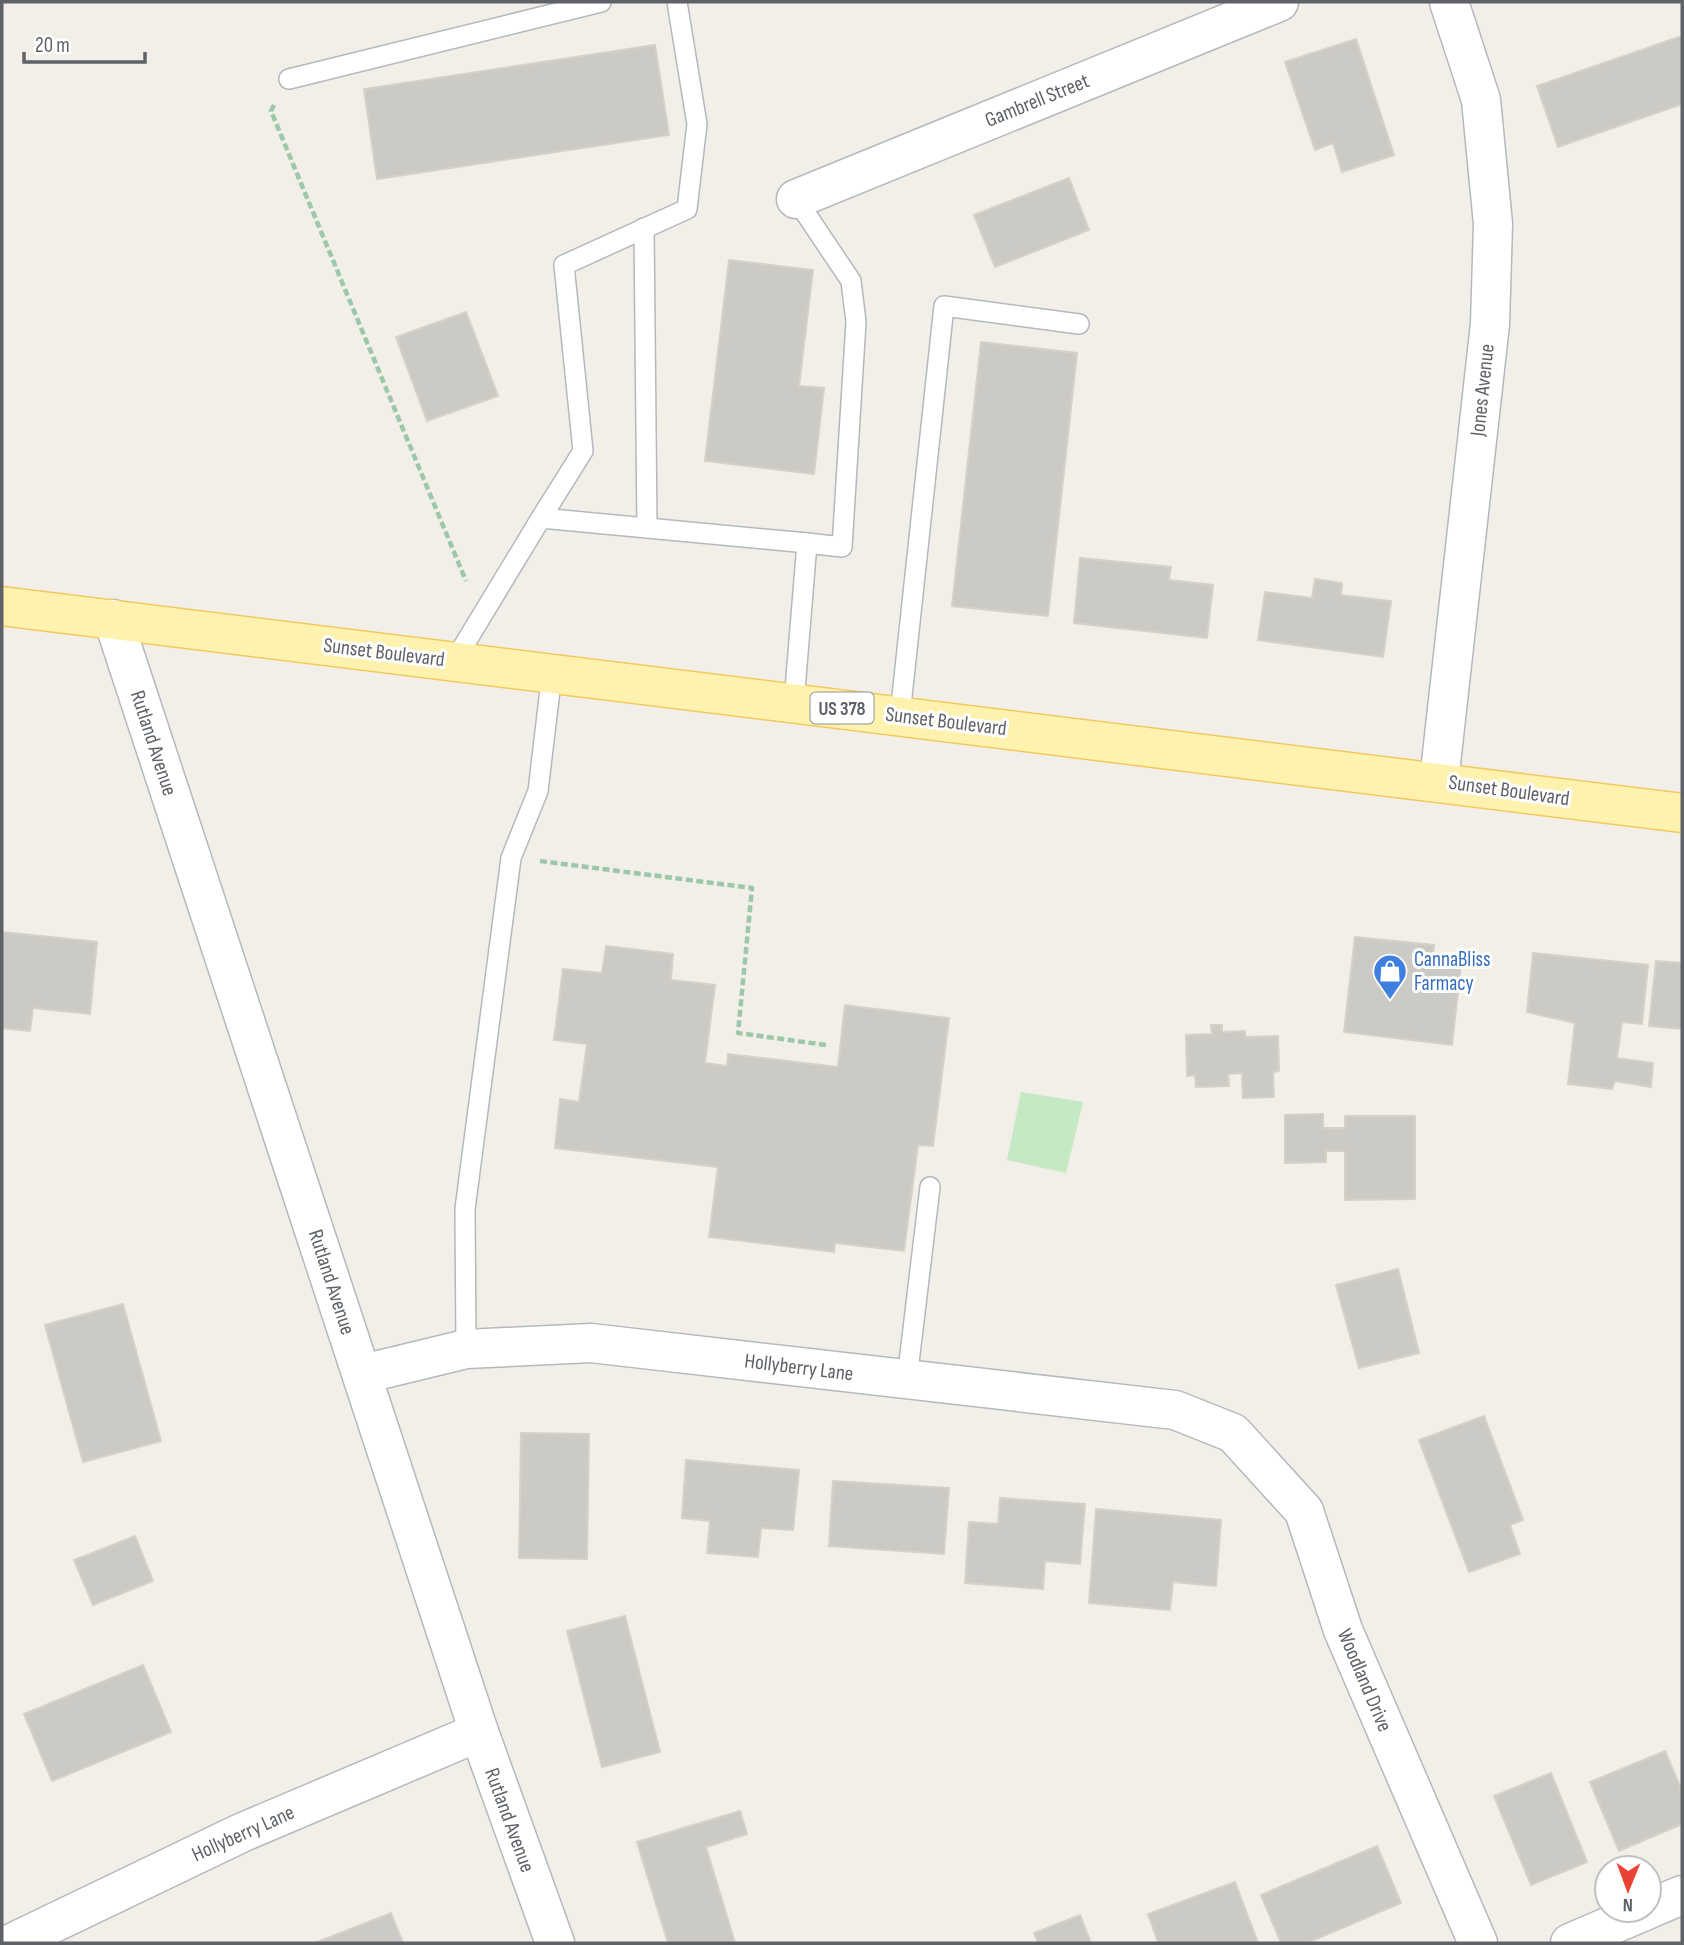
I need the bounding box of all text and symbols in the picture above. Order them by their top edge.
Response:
scale bar [24,21,145,65]
text: 20 m [35,33,70,58]
street label: Gambrell Street [981,68,1093,133]
street label: Jones Avenue [1465,343,1500,438]
street label: Sunset Boulevard [322,633,446,672]
street label: Rutland Avenue [125,687,182,799]
road number: US 378 [810,692,874,723]
street label: Sunset Boulevard [884,702,1008,741]
street label: Sunset Boulevard [1447,770,1571,811]
place label: CannaBliss Farmacy [1414,947,1490,996]
shop icon: CannaBliss Farmacy [1371,952,1409,1001]
street label: Rutland Avenue [303,1226,360,1338]
street label: Hollyberry Lane [743,1348,855,1387]
street label: Woodland Drive [1332,1625,1397,1735]
street label: Rutland Avenue [479,1765,540,1876]
street label: Hollyberry Lane [188,1800,298,1867]
north arrow [1593,1854,1663,1924]
text: N [1622,1893,1633,1916]

